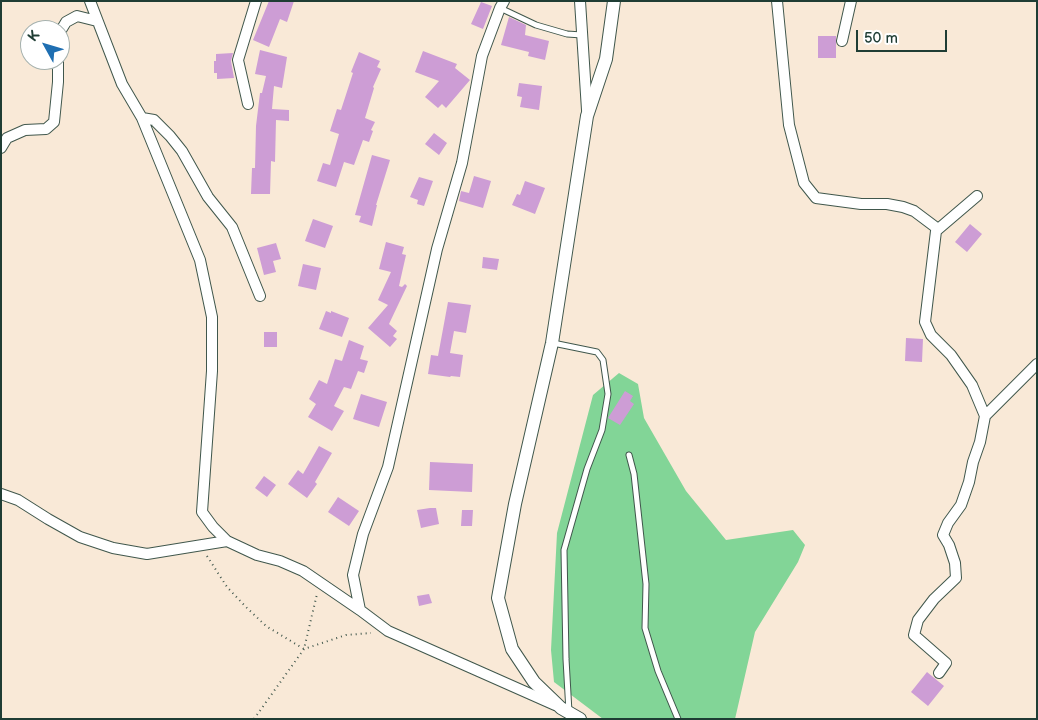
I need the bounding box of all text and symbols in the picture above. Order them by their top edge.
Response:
north arrow [20,20,70,70]
scale bar [858,20,949,52]
text: K [24,27,43,45]
text: 50 m [864,29,898,48]

